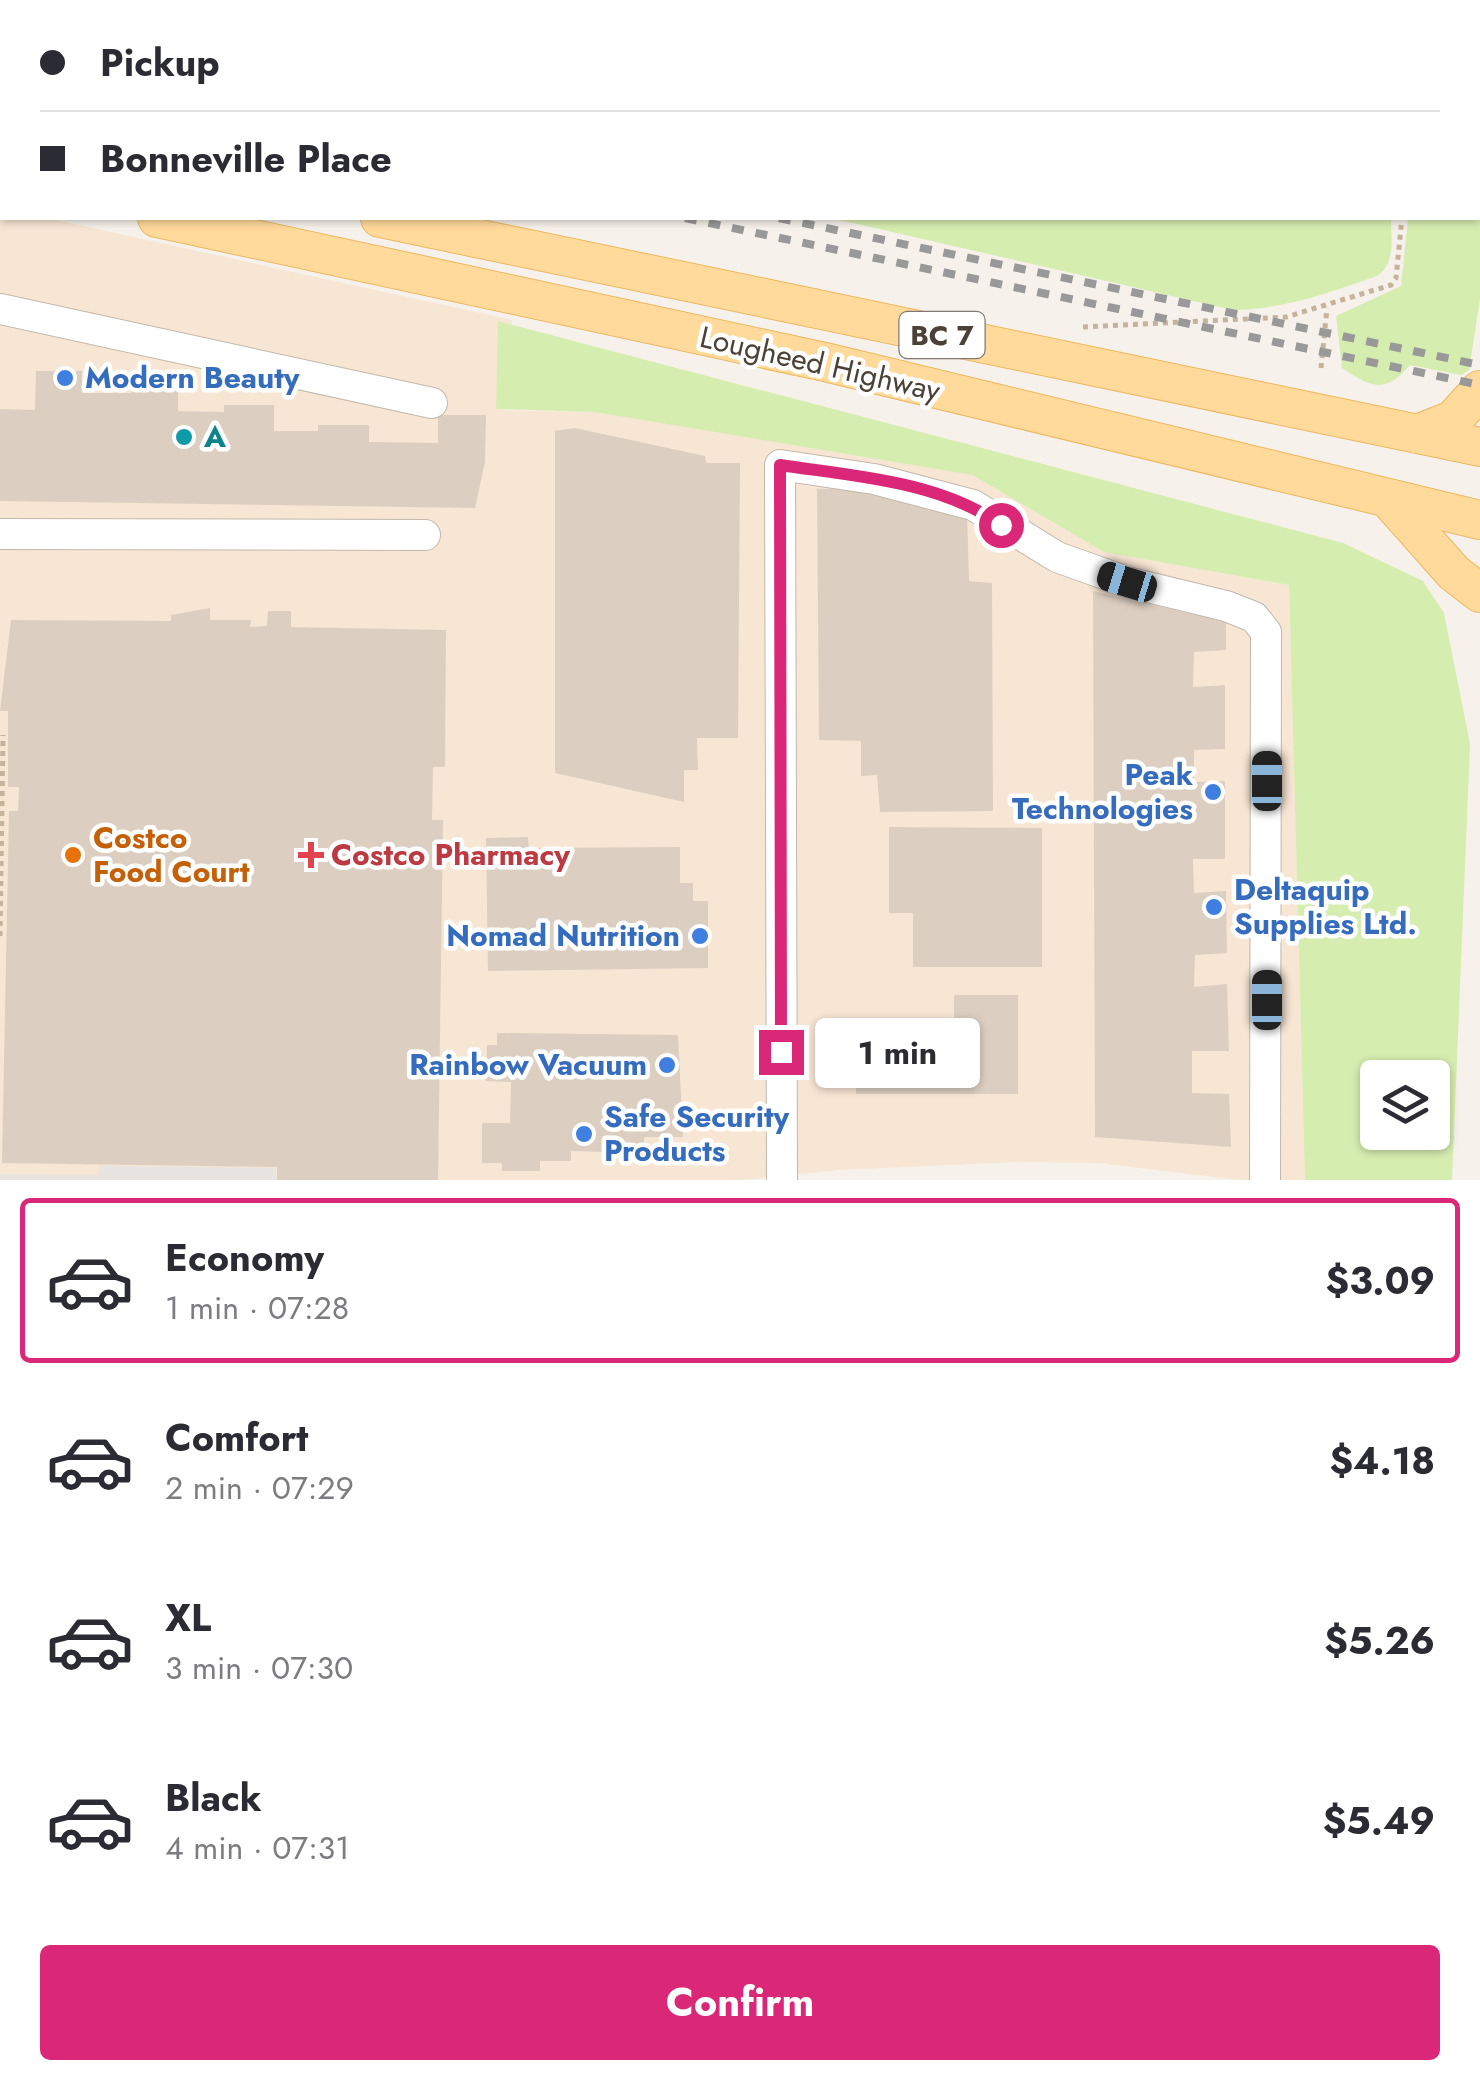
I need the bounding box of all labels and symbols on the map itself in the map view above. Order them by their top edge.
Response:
road number: BC 7 [900,312,984,358]
street label: Lougheed Highway [696,315,945,412]
place label: Modern Beauty [85,356,300,399]
marker: Modern Beauty [54,367,76,389]
place label: A [203,415,227,458]
marker: A [173,426,195,448]
route start [979,503,1024,548]
car [1094,559,1160,605]
car [1252,751,1282,811]
place label: Peak Technologies [1012,753,1194,830]
marker: Peak Technologies [1202,781,1224,803]
place label: Costco Food Court [93,816,250,893]
place label: Costco Pharmacy [331,833,570,876]
marker: Costco Food Court [62,844,84,866]
marker: Costco Pharmacy [300,844,322,866]
place label: Deltaquip Supplies Ltd. [1234,868,1417,945]
marker: Deltaquip Supplies Ltd. [1203,896,1225,918]
place label: Nomad Nutrition [446,914,680,957]
marker: Nomad Nutrition [689,925,711,947]
car [1252,970,1282,1030]
callout: 1 min [816,1017,981,1087]
route end [759,1030,804,1075]
place label: Rainbow Vacuum [409,1043,647,1086]
marker: Rainbow Vacuum [656,1054,678,1076]
place label: Safe Security Products [604,1095,790,1172]
marker: Safe Security Products [573,1123,595,1145]

